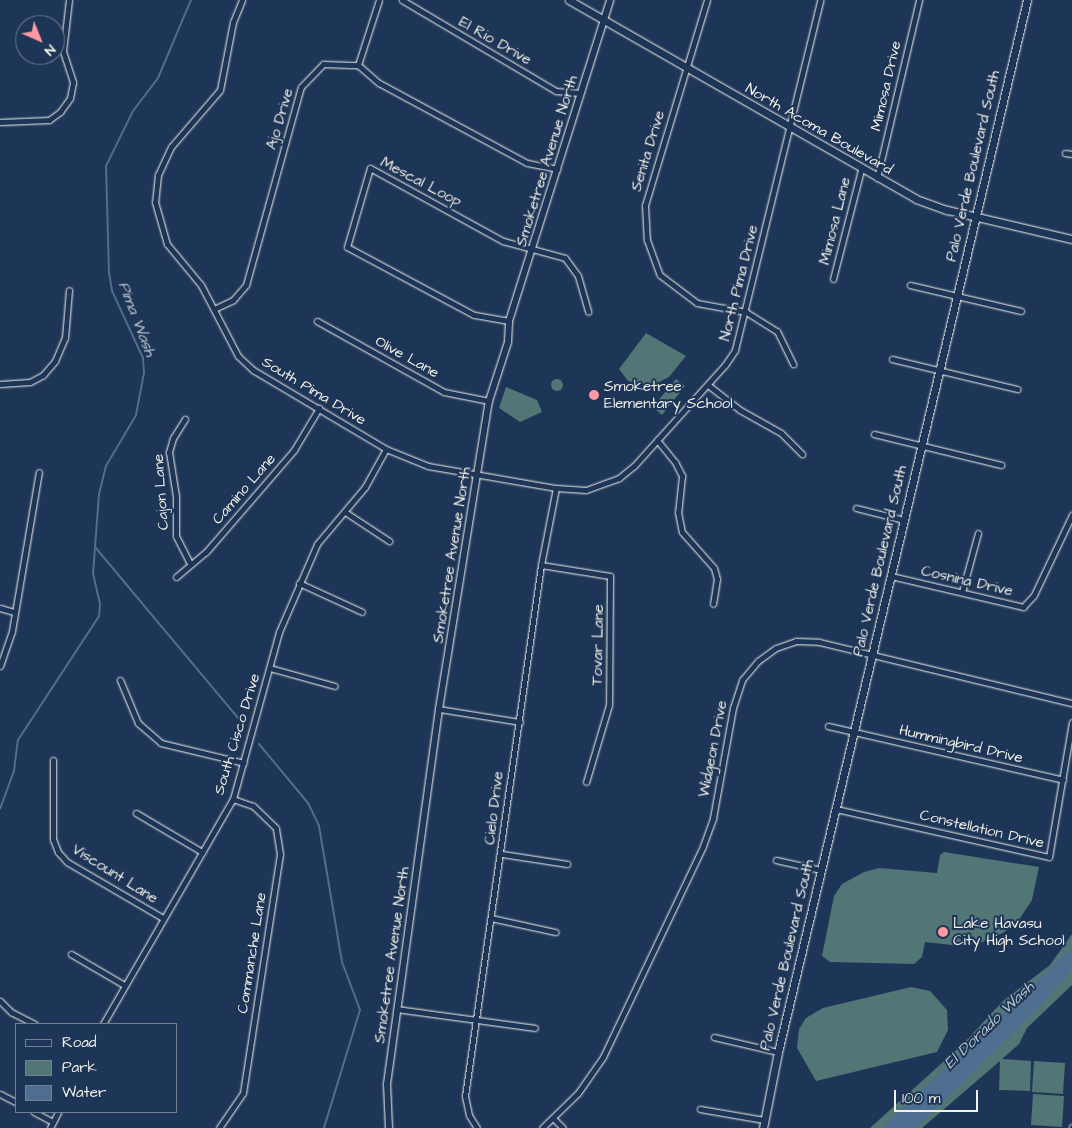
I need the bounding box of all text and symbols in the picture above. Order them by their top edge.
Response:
street label: El Rio Drive [456,13,534,69]
north arrow [15,15,65,65]
street label: Mimosa Drive [867,39,905,133]
text: N [40,40,60,60]
street label: Palo Verde Boulevard South [942,69,1004,263]
street label: Smoketree Avenue North [512,73,582,249]
street label: North Acoma Boulevard [742,79,896,179]
street label: Ajo Drive [263,86,297,152]
street label: Senita Drive [627,108,669,194]
street label: Mescal Loop [377,153,465,211]
street label: Mimosa Lane [815,175,855,267]
street label: North Pima Drive [716,223,762,343]
water label: Pima Wash [114,279,160,359]
street label: Olive Lane [372,332,442,382]
street label: South Pima Drive [259,353,369,429]
place label: Smoketree Elementary School [604,377,733,412]
marker: Smoketree Elementary School [588,389,600,401]
street label: Camino Lane [208,450,280,528]
street label: Cajon Lane [149,453,173,531]
street label: Palo Verde Boulevard South [849,464,911,658]
street label: Smoketree Avenue North [429,466,475,644]
street label: Cosnina Drive [919,562,1015,600]
street label: Tovar Lane [588,604,608,686]
street label: South Cisco Drive [210,671,264,797]
street label: Widgeon Drive [695,699,731,799]
street label: Hummingbird Drive [897,721,1025,767]
street label: Cielo Drive [481,770,507,846]
street label: Constellation Drive [918,806,1046,852]
street label: Viscount Lane [69,840,161,908]
street label: Palo Verde Boulevard South [756,858,818,1052]
street label: Smoketree Avenue North [371,866,413,1044]
street label: Commanche Lane [234,891,270,1015]
place label: Lake Havasu City High School [953,914,1065,949]
marker: Lake Havasu City High School [937,926,949,938]
water label: El Dorado Wash [940,977,1038,1073]
legend [15,1023,178,1113]
text: Road [62,1032,96,1053]
text: Park [62,1057,97,1078]
scale bar [897,1080,981,1112]
text: Water [62,1082,106,1103]
text: 100 m [902,1088,941,1109]

